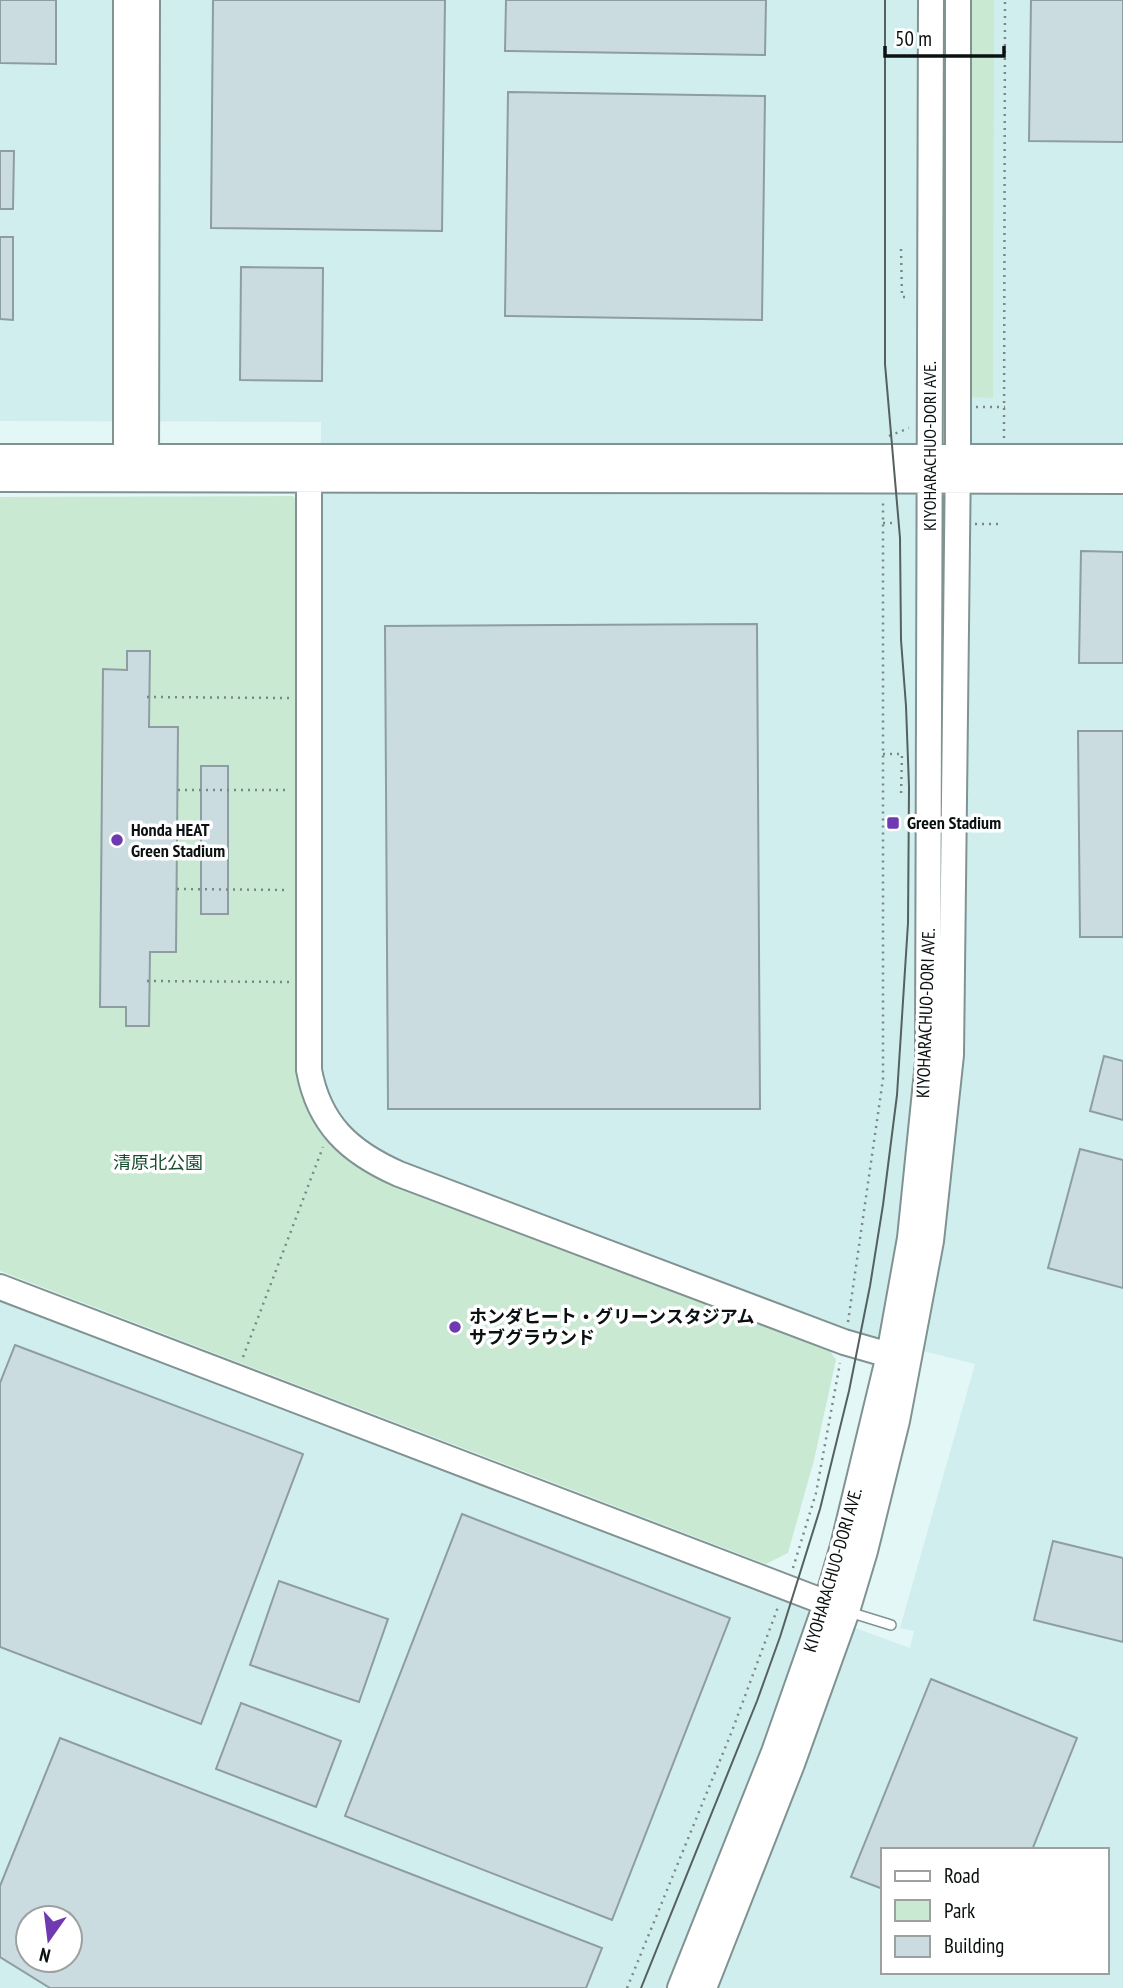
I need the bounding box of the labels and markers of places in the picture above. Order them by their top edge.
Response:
place label: Green Stadium [907,811,1001,834]
marker: Green Stadium [885,815,901,831]
place label: Honda HEAT Green Stadium [131,818,225,862]
marker: Honda HEAT Green Stadium [109,832,125,848]
place label: ホンダヒート・グリーンスタジアム サブグラウンド [469,1305,754,1349]
marker: ホンダヒート・グリーンスタジアム サブグラウンド [447,1319,463,1335]

